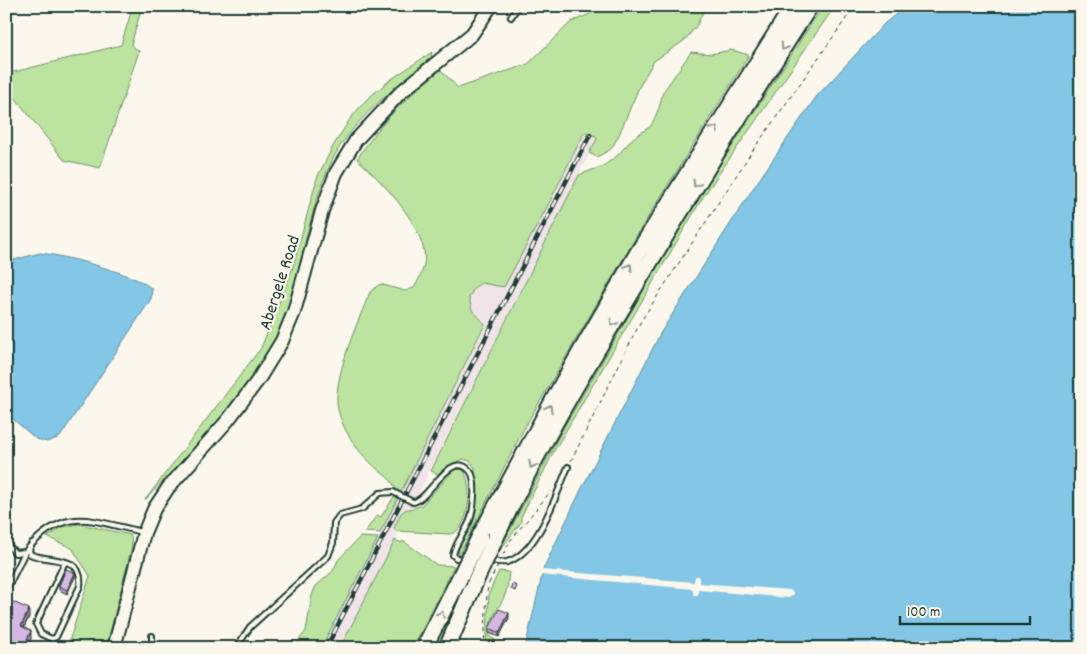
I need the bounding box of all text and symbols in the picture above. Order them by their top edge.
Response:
one-way arrow [781,42,790,51]
one-way arrow [709,125,718,134]
one-way arrow [693,179,703,188]
street label: Abergele Road [254,233,308,333]
one-way arrow [623,263,633,272]
one-way arrow [609,318,619,327]
one-way arrow [543,404,553,413]
one-way arrow [529,459,539,468]
scale bar [900,594,1030,626]
text: 100 m [907,602,940,624]
one-way arrow [435,610,445,619]

